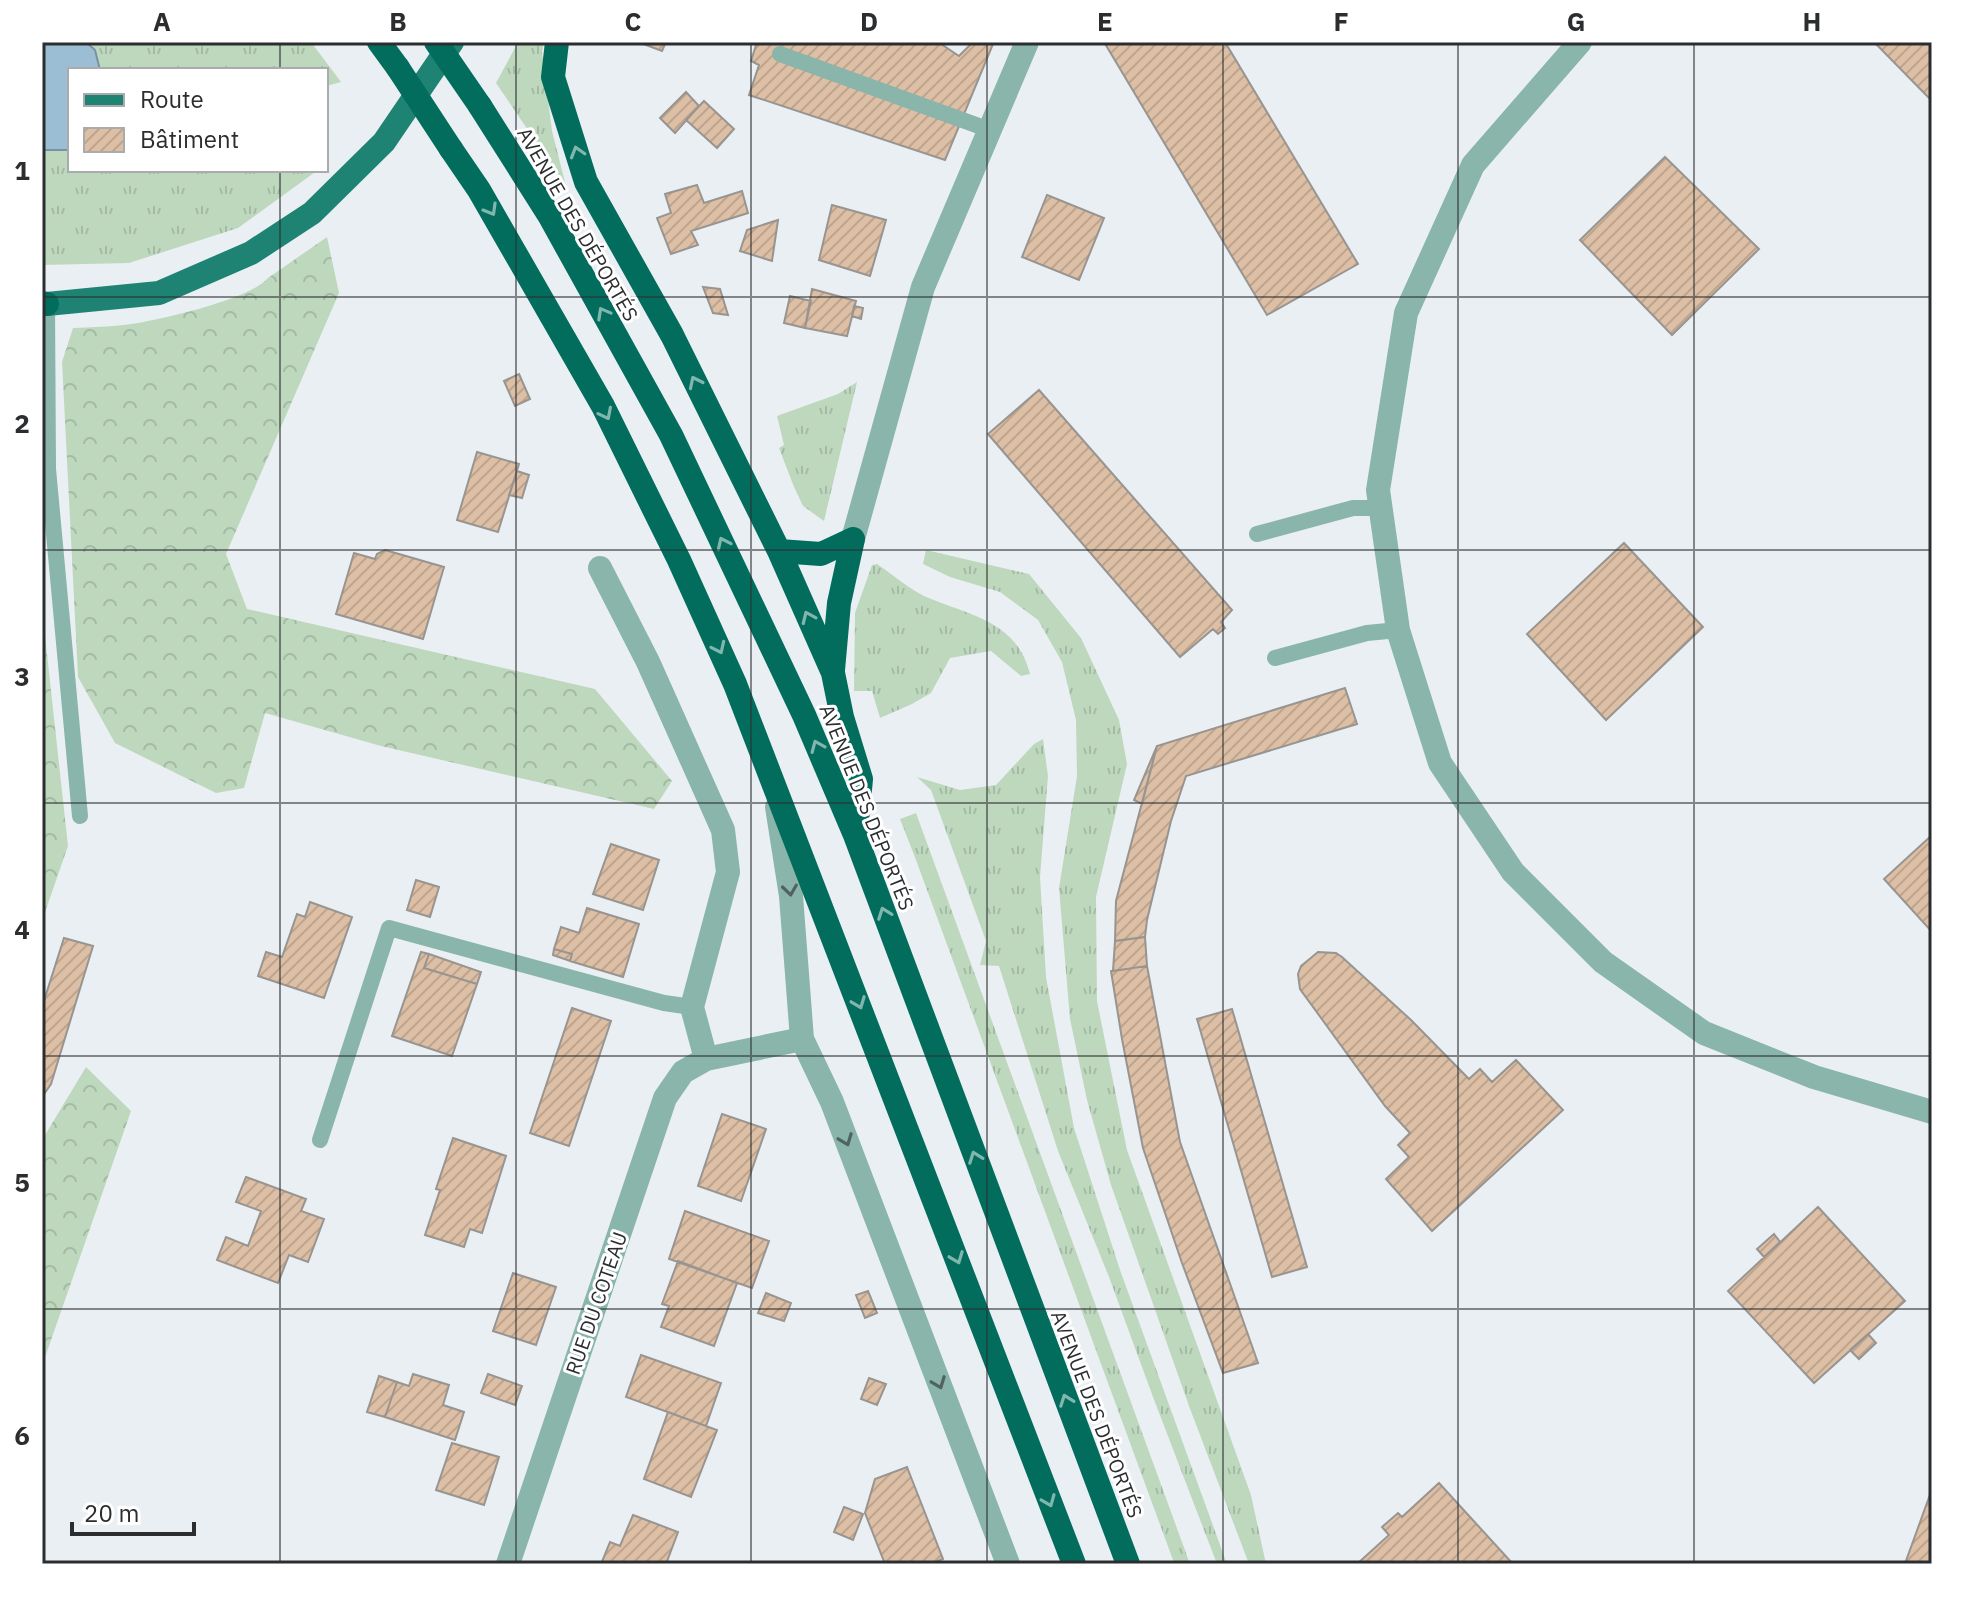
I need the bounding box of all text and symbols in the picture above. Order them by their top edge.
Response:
text: A [153,4,171,38]
text: B [389,4,407,38]
text: C [625,4,642,38]
text: D [860,4,878,38]
text: E [1097,4,1113,38]
text: F [1333,4,1349,38]
text: G [1567,4,1585,38]
text: H [1803,4,1821,38]
legend [68,68,328,172]
text: Route [140,83,204,115]
street label: AVENUE DES DÉPORTÉS [511,122,645,326]
text: Bâtiment [140,123,239,155]
one-way arrow [570,145,586,159]
text: 1 [14,153,30,187]
one-way arrow [481,201,497,216]
one-way arrow [597,307,613,322]
one-way arrow [690,376,705,391]
one-way arrow [597,405,612,420]
text: 2 [14,406,30,440]
one-way arrow [717,537,733,552]
one-way arrow [802,611,818,625]
one-way arrow [709,640,725,655]
text: 3 [14,659,30,693]
street label: AVENUE DES DÉPORTÉS [813,700,921,914]
one-way arrow [810,740,826,754]
one-way arrow [781,883,798,897]
one-way arrow [877,907,894,921]
text: 4 [14,912,30,946]
one-way arrow [849,995,866,1009]
one-way arrow [836,1132,853,1146]
one-way arrow [968,1151,985,1165]
text: 5 [14,1165,30,1199]
street label: RUE DU COTEAU [559,1228,633,1378]
one-way arrow [947,1250,964,1264]
street label: AVENUE DES DÉPORTÉS [1045,1307,1149,1521]
one-way arrow [929,1375,946,1389]
one-way arrow [1059,1394,1076,1408]
text: 6 [14,1418,30,1452]
scale bar [72,1486,194,1536]
one-way arrow [1040,1493,1056,1507]
text: 20 m [84,1497,139,1529]

